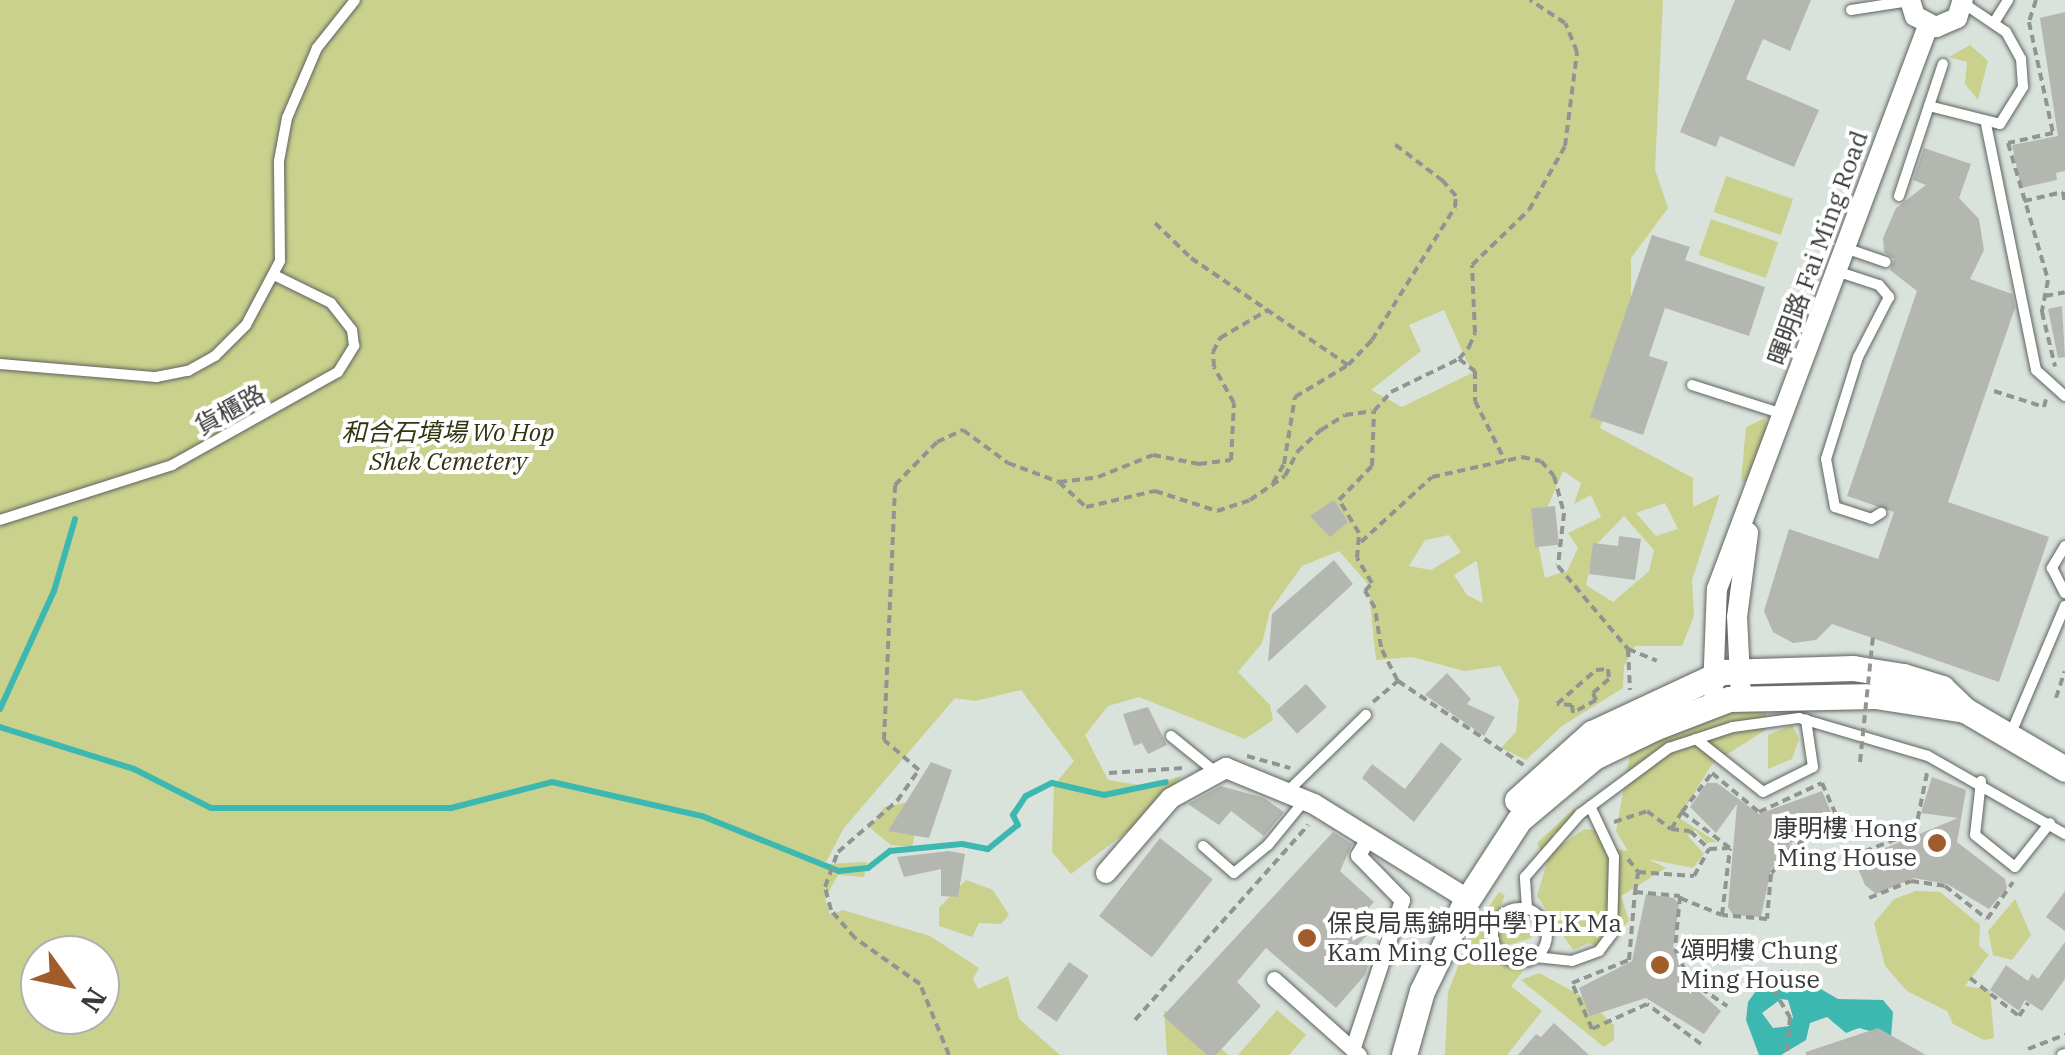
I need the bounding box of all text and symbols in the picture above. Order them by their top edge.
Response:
street label: 暉明路 Fai Ming Road [1762,127,1874,369]
street label: 貨櫃路 [190,379,270,441]
park label: 和合石墳場 Wo Hop Shek Cemetery [341,418,555,477]
place label: 康明樓 Hong Ming House [1773,814,1917,873]
marker: 康明樓 Hong Ming House [1926,832,1948,854]
place label: 保良局馬錦明中學 PLK Ma Kam Ming College [1327,909,1622,968]
marker: 保良局馬錦明中學 PLK Ma Kam Ming College [1296,927,1318,949]
north arrow [20,935,120,1035]
place label: 頌明樓 Chung Ming House [1680,936,1838,995]
marker: 頌明樓 Chung Ming House [1649,954,1671,976]
text: N [72,981,115,1020]

